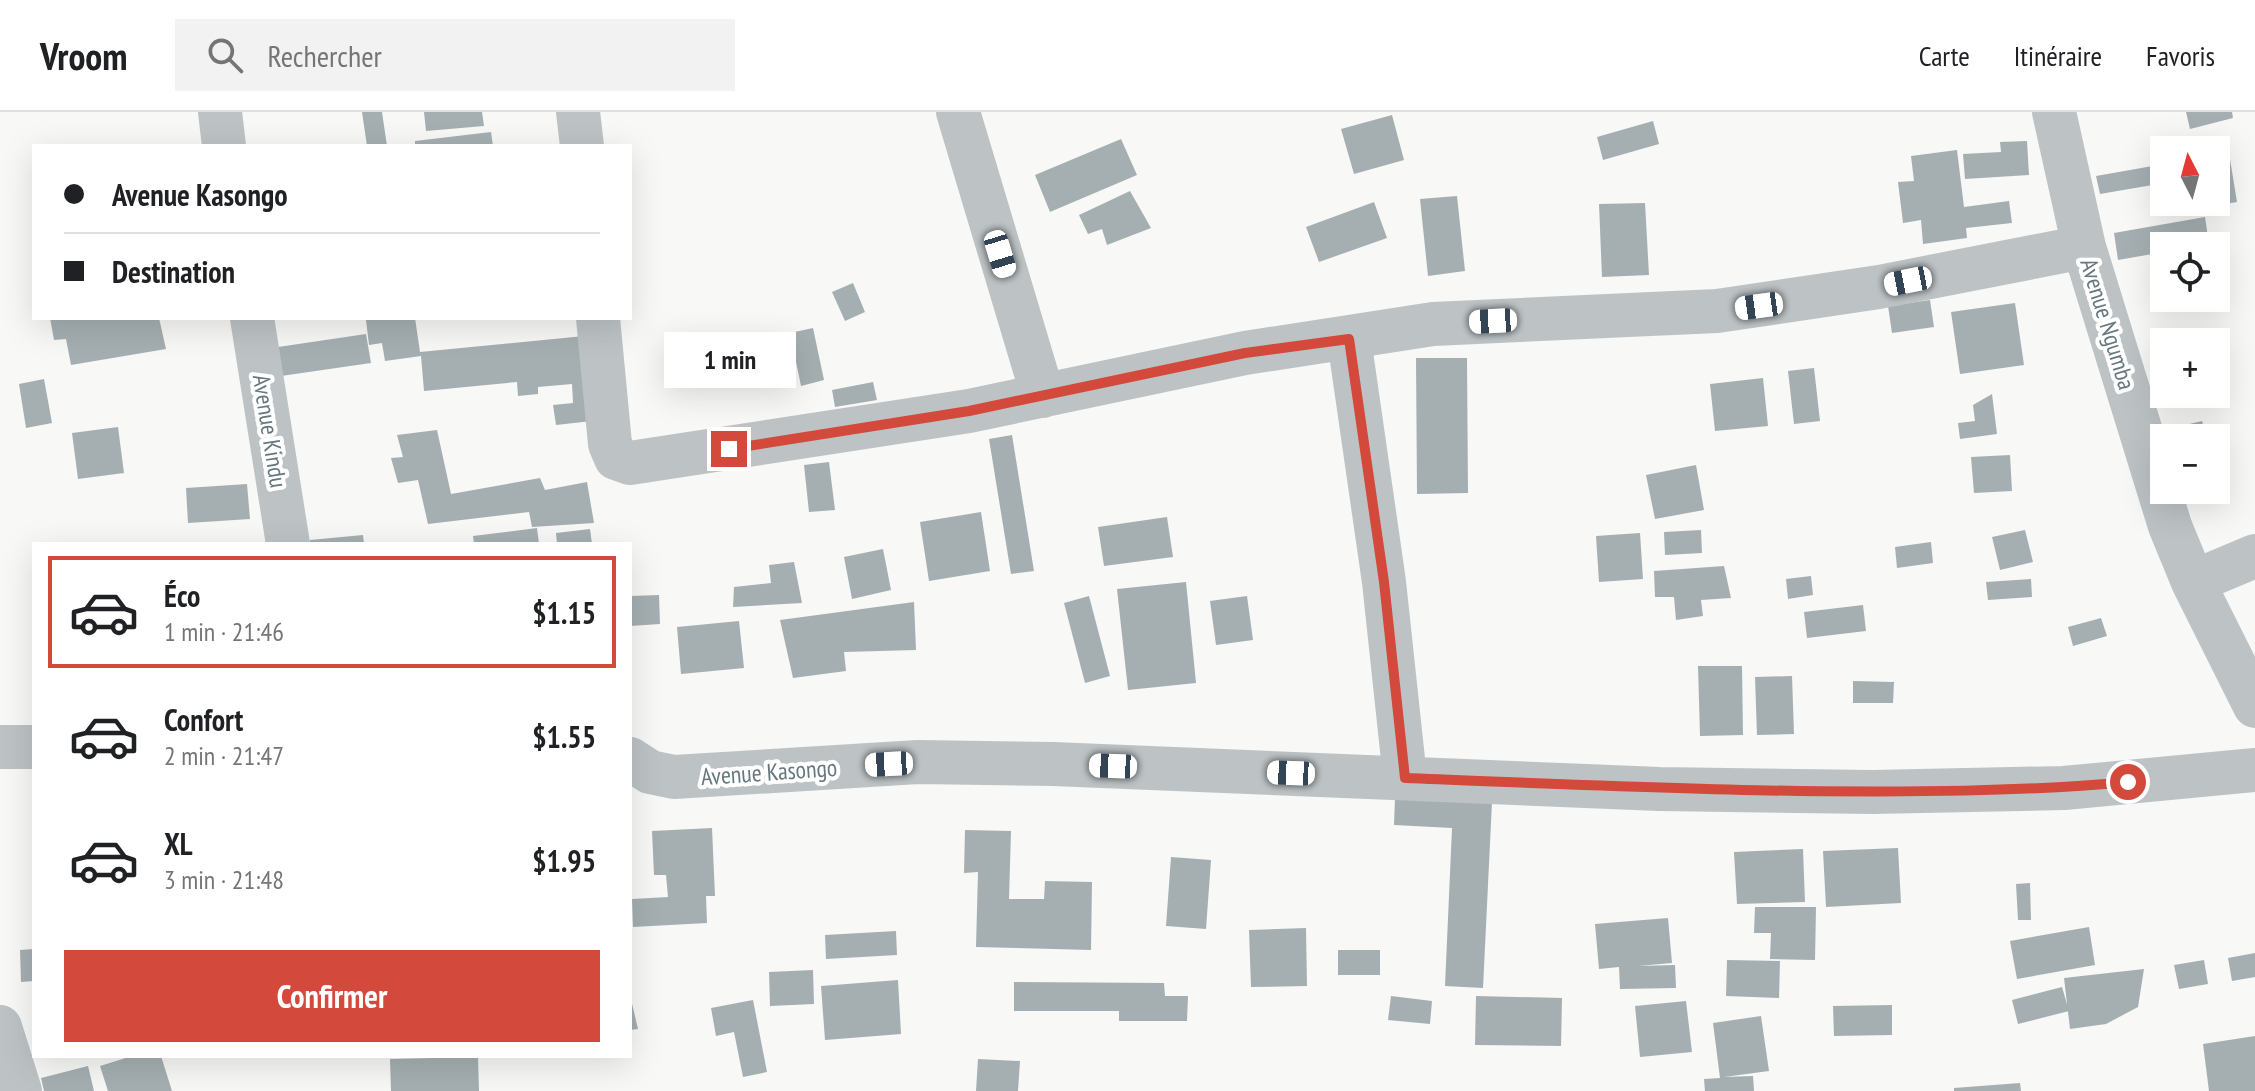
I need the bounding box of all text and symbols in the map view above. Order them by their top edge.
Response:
search box [175,19,735,91]
text: Vroom [40,31,127,80]
icon: search [203,33,247,77]
text: Rechercher [267,36,382,75]
text: Carte [1919,37,1970,74]
text: Itinéraire [2014,37,2102,74]
text: Favoris [2146,37,2215,74]
north arrow [2150,136,2230,216]
map controls [2150,136,2230,504]
text: Avenue Kasongo [112,175,288,214]
car [982,228,1018,280]
button: locate [2150,232,2230,312]
text: Destination [112,252,235,291]
street label: Avenue Ngumba [2073,255,2143,393]
car [1882,265,1934,297]
car [1734,291,1784,321]
car [1468,308,1518,334]
button: + [2150,328,2230,408]
callout: 1 min [663,333,795,389]
text: 1 min [704,343,756,376]
street label: Avenue Kindu [246,372,294,490]
button: − [2150,424,2230,504]
route end [711,431,747,467]
icon: car [68,576,140,648]
text: Éco [164,576,200,615]
text: $1.15 [532,593,596,632]
text: 1 min · 21:46 [164,615,284,648]
icon: car [68,700,140,772]
text: Confort [164,700,243,739]
text: $1.55 [532,717,596,756]
text: 2 min · 21:47 [164,739,284,772]
car [864,751,914,777]
street label: Avenue Kasongo [700,752,838,792]
car [1089,753,1137,779]
car [1267,760,1315,786]
route start [2110,764,2146,800]
icon: car [68,824,140,896]
text: XL [164,824,193,863]
text: $1.95 [532,841,596,880]
text: 3 min · 21:48 [164,863,284,896]
button: Confirmer [64,950,600,1042]

